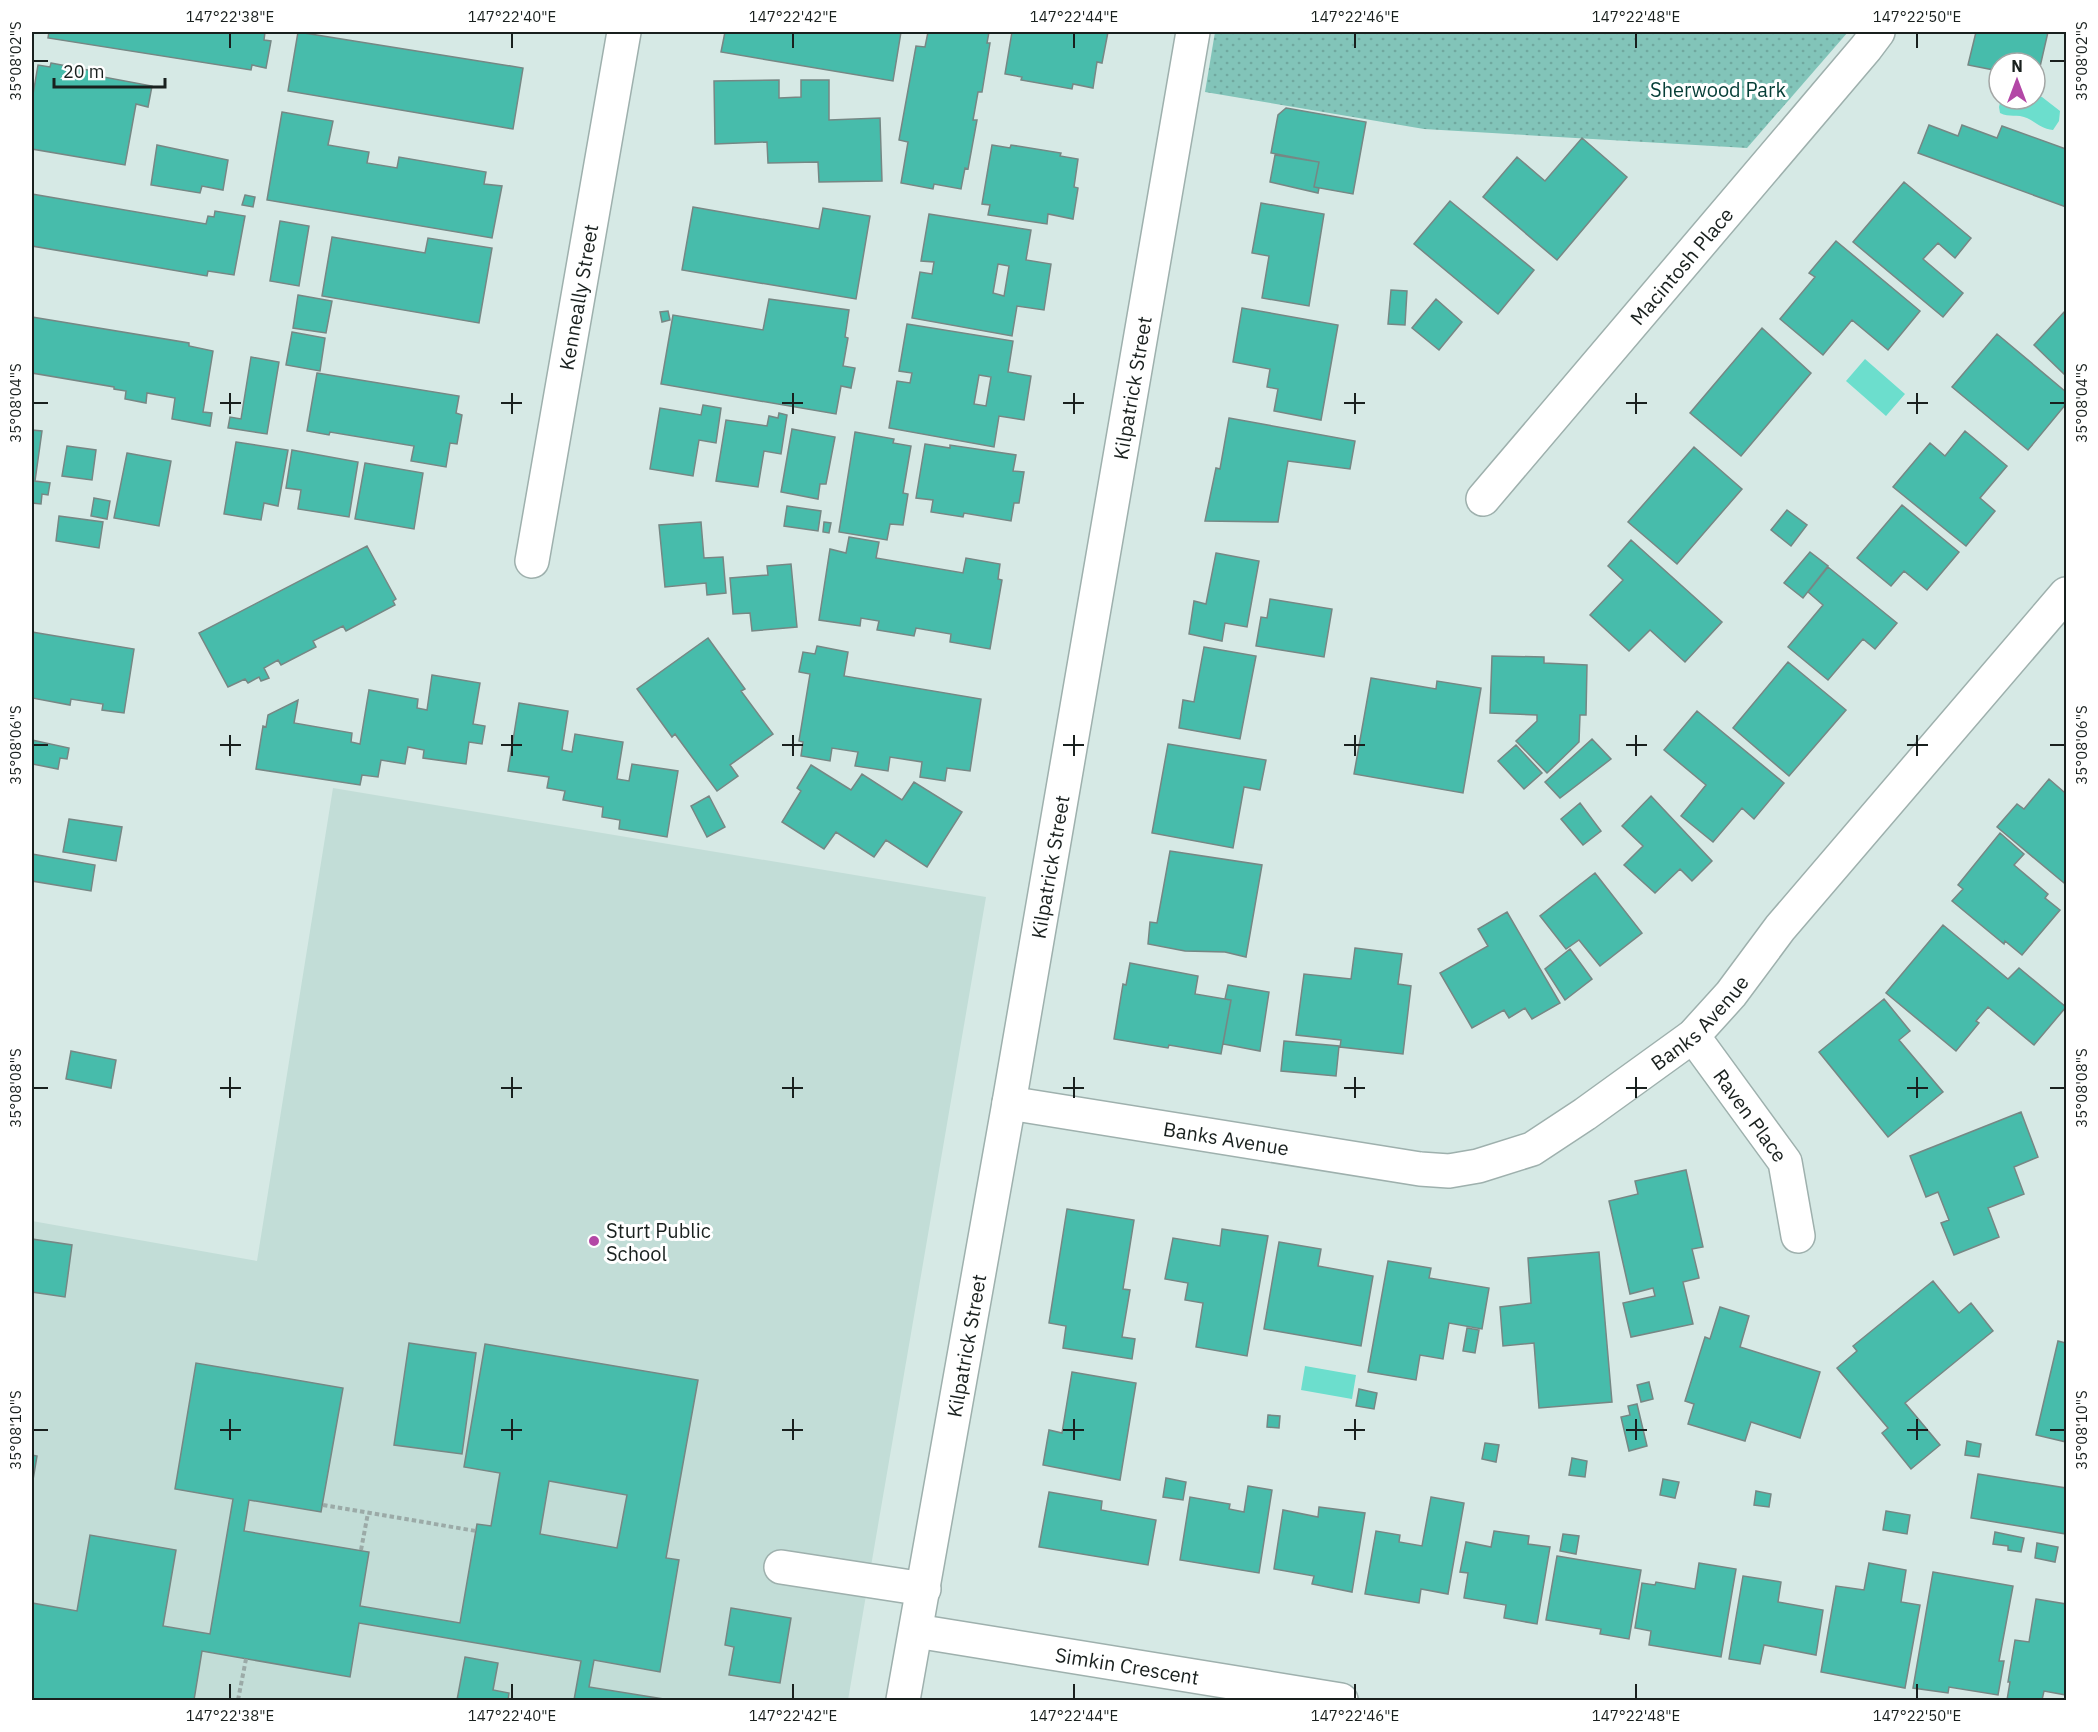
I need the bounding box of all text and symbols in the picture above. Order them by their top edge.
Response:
text: 147°22'38"E [186,7,274,26]
text: 147°22'40"E [468,7,556,26]
text: 147°22'42"E [749,7,837,26]
text: 147°22'44"E [1030,7,1118,26]
text: 147°22'46"E [1311,7,1399,26]
text: 147°22'48"E [1592,7,1680,26]
text: 147°22'50"E [1873,7,1961,26]
text: 35°08'02"S [6,21,25,101]
text: 35°08'02"S [2072,21,2091,101]
scale bar [54,51,165,89]
north arrow [1987,51,2047,111]
text: N [2011,56,2023,76]
text: 20 m [63,60,105,83]
park label: Sherwood Park [1650,76,1786,103]
street label: Macintosh Place [1623,201,1739,330]
street label: Kenneally Street [552,222,604,372]
street label: Kilpatrick Street [1106,314,1157,462]
text: 35°08'04"S [6,363,25,443]
text: 35°08'04"S [2072,363,2091,443]
text: 35°08'06"S [6,705,25,785]
text: 35°08'06"S [2072,705,2091,785]
street label: Kilpatrick Street [1024,793,1075,941]
street label: Banks Avenue [1645,969,1754,1076]
text: 35°08'08"S [6,1048,25,1128]
text: 35°08'08"S [2072,1048,2091,1128]
street label: Raven Place [1708,1063,1794,1167]
street label: Banks Avenue [1161,1115,1291,1161]
place label: Sturt Public School [606,1217,711,1267]
marker: Sturt Public School [587,1234,601,1248]
street label: Kilpatrick Street [940,1272,992,1419]
text: 35°08'10"S [6,1390,25,1470]
text: 35°08'10"S [2072,1390,2091,1470]
street label: Simkin Crescent [1053,1640,1201,1690]
text: 147°22'38"E [186,1706,274,1725]
text: 147°22'40"E [468,1706,556,1725]
text: 147°22'42"E [749,1706,837,1725]
text: 147°22'44"E [1030,1706,1118,1725]
text: 147°22'46"E [1311,1706,1399,1725]
text: 147°22'48"E [1592,1706,1680,1725]
text: 147°22'50"E [1873,1706,1961,1725]

